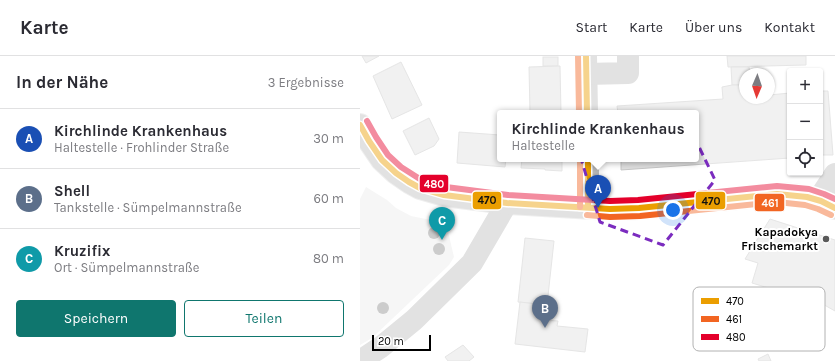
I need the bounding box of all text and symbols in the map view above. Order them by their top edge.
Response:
text: Karte [20,17,69,39]
text: Start [575,19,607,36]
text: Karte [629,19,663,36]
text: Über uns [685,19,742,36]
text: Kontakt [764,19,815,36]
north arrow [739,68,775,104]
map controls [787,68,823,176]
button: + [787,68,823,104]
text: In der Nähe [16,72,108,92]
text: 3 Ergebnisse [268,75,344,90]
button: − [787,104,823,140]
popup [497,110,699,162]
text: Kirchlinde Krankenhaus [511,120,685,138]
text: Kirchlinde Krankenhaus [54,122,227,140]
text: A [25,131,33,146]
text: 30 m [313,131,344,146]
text: Haltestelle [511,138,575,153]
text: Haltestelle · Frohlinder Straße [54,140,229,155]
button: locate [787,140,823,176]
line badge: 480 [419,174,449,193]
pin: A [585,175,611,208]
text: 480 [424,178,444,191]
text: Shell [54,182,90,200]
text: B [25,191,33,206]
text: 60 m [314,191,344,206]
line badge: 470 [472,191,502,210]
line badge: 470 [695,191,726,210]
line badge: 461 [754,193,785,212]
text: 470 [478,194,497,207]
text: 470 [702,195,721,208]
text: 461 [761,197,779,210]
text: Tankstelle · Sümpelmannstraße [54,200,242,215]
your location [663,200,683,220]
pin: C [429,207,455,240]
place label: Kapadokya Frischemarkt [741,225,818,253]
marker: Kapadokya Frischemarkt [821,234,831,244]
text: Kruzifix [54,242,110,260]
text: C [25,251,33,266]
text: 80 m [313,251,344,266]
text: Ort · Sümpelmannstraße [54,260,200,275]
legend [693,287,825,351]
pin: B [532,295,558,328]
text: 470 [726,295,744,308]
button: Speichern [16,300,176,337]
button: Teilen [184,300,344,337]
text: 461 [726,313,742,326]
text: 480 [726,331,745,344]
scale bar [372,333,431,352]
text: 20 m [378,335,404,348]

